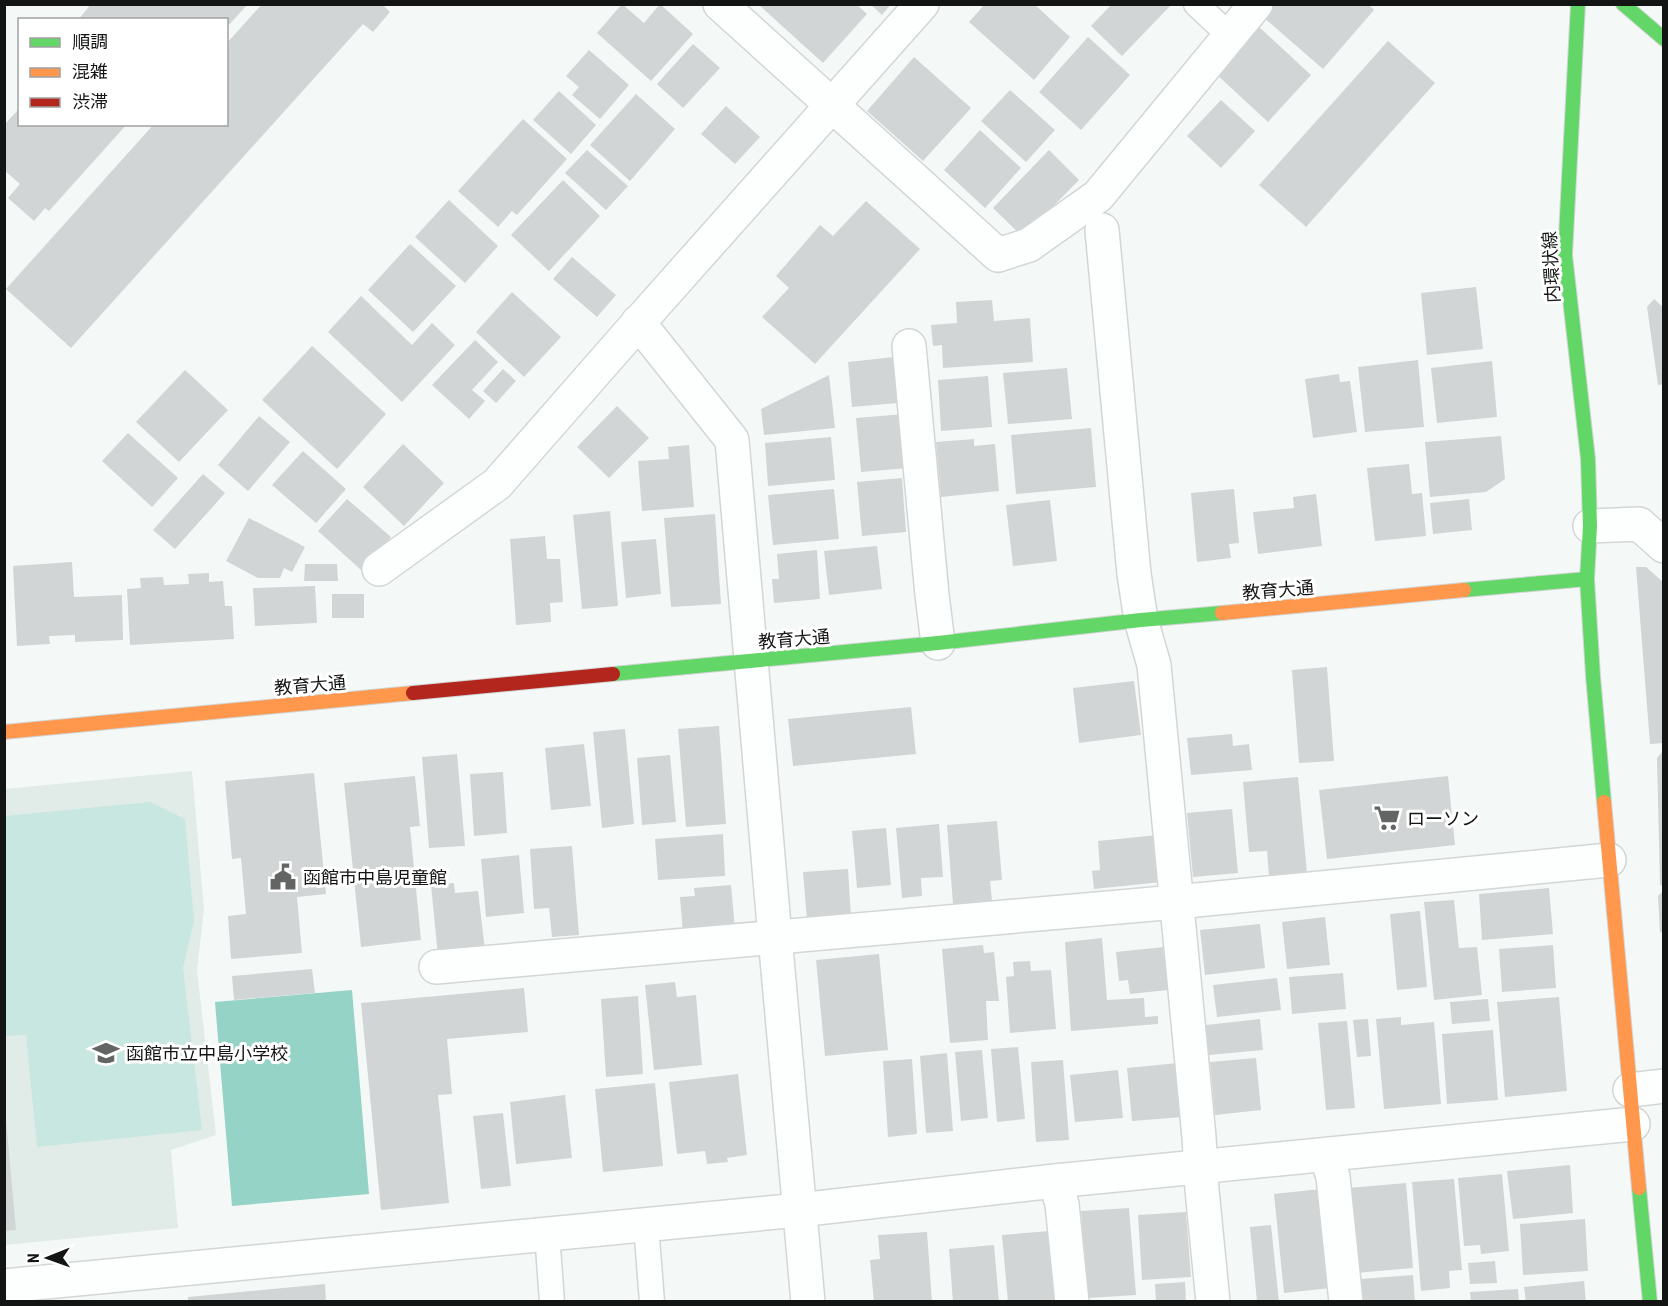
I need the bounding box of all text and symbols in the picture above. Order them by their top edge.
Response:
legend [18,18,228,126]
text: 順調 [72,31,108,52]
text: 混雑 [72,61,108,82]
text: 渋滞 [72,91,108,112]
street label: 内環状線 [1539,230,1563,304]
street label: 教育大通 [1241,576,1315,604]
street label: 教育大通 [757,625,831,653]
street label: 教育大通 [273,671,347,699]
supermarket icon: ローソン [1372,803,1402,833]
place label: ローソン [1407,808,1479,829]
public building icon: 函館市中島児童館 [268,862,298,892]
place label: 函館市中島児童館 [303,867,447,888]
school or university icon: 函館市立中島小学校 [91,1038,121,1068]
place label: 函館市立中島小学校 [126,1043,288,1064]
north arrow [18,1228,78,1288]
text: N [24,1253,43,1263]

